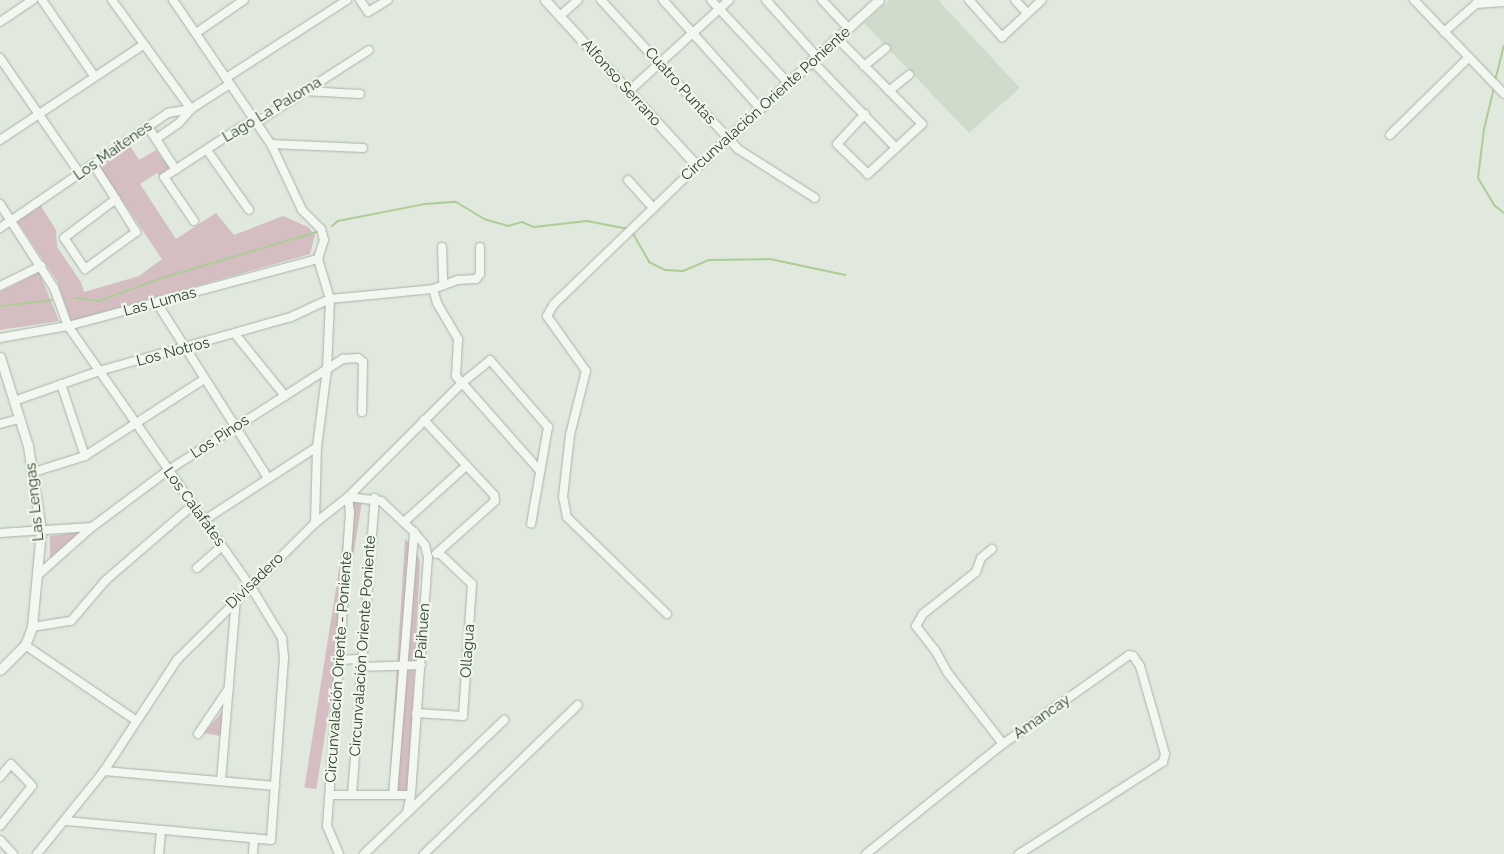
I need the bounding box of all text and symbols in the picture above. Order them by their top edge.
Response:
street label: Circunvalación Oriente Poniente [678,23,854,185]
street label: Alfonso Serrano [577,36,665,130]
street label: Cuatro Puntas [641,44,719,128]
street label: Lago La Paloma [219,73,325,147]
street label: Los Maitenes [70,117,156,185]
street label: Las Lumas [122,284,198,320]
street label: Los Notros [134,334,212,370]
street label: Los Pinos [187,411,253,463]
street label: Las Lengas [22,462,48,542]
street label: Los Calafates [159,464,229,550]
street label: Circunvalación Oriente Poniente [346,535,380,757]
street label: Divisadero [223,549,287,613]
street label: Circunvalación Oriente - Poniente [322,551,356,783]
street label: Paihuen [412,602,434,660]
street label: Ollagua [457,623,479,679]
street label: Amancay [1010,691,1074,743]

